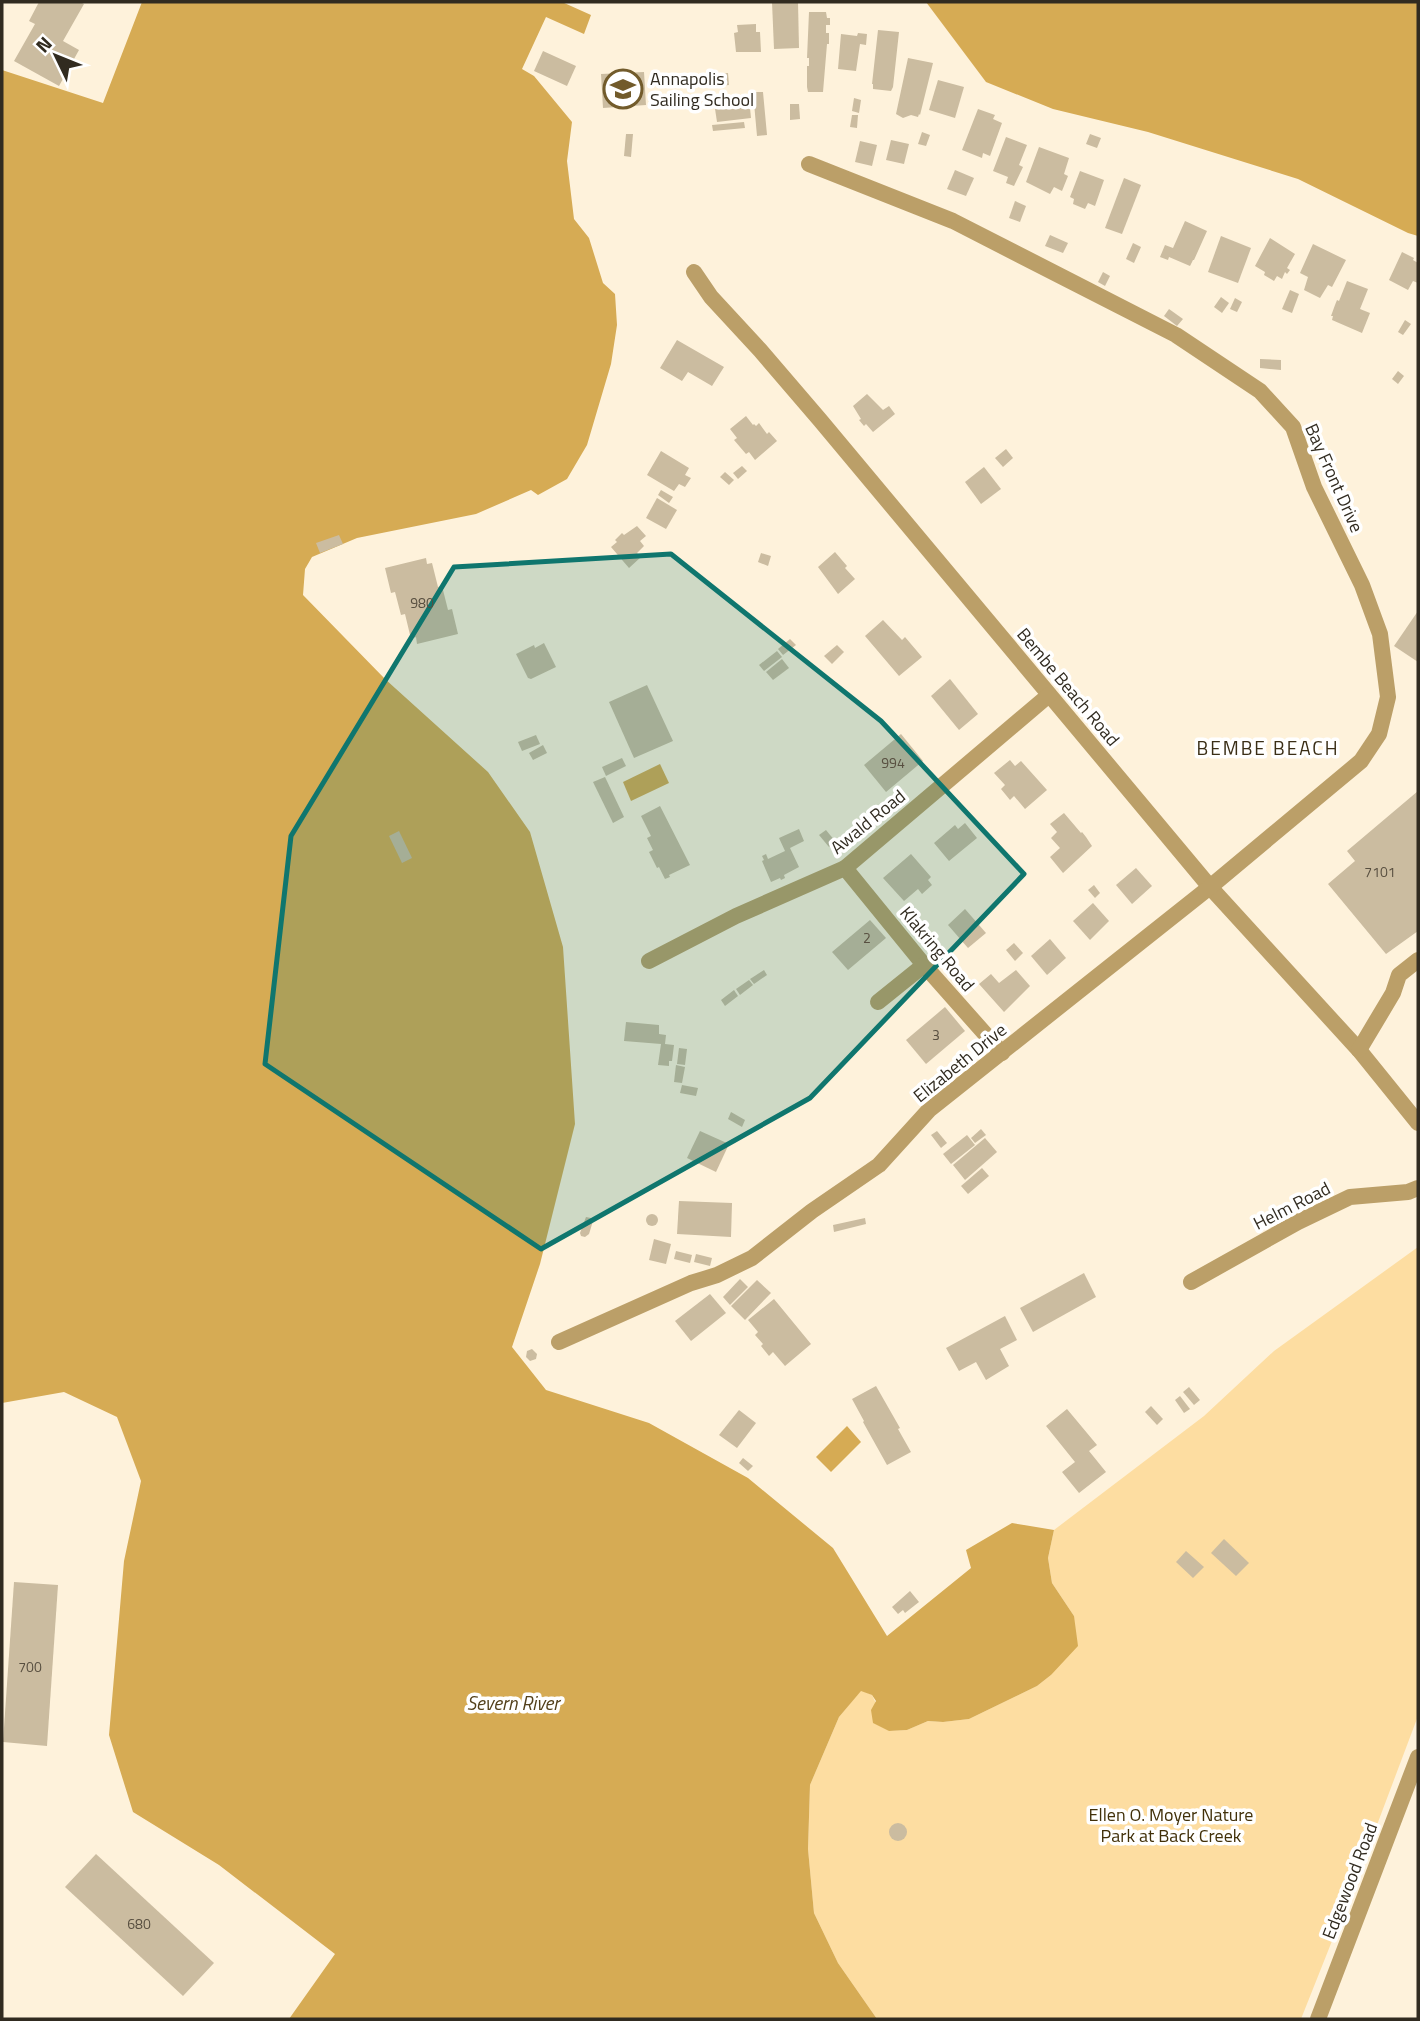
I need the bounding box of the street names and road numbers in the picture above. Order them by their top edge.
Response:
street label: Bay Front Drive [1298,419,1370,537]
street label: Bembe Beach Road [1011,622,1126,752]
street label: Awald Road [824,783,911,860]
street label: Klakring Road [894,900,981,997]
street label: Elizabeth Drive [907,1017,1012,1109]
street label: Helm Road [1249,1175,1335,1236]
street label: Edgewood Road [1315,1819,1384,1943]

